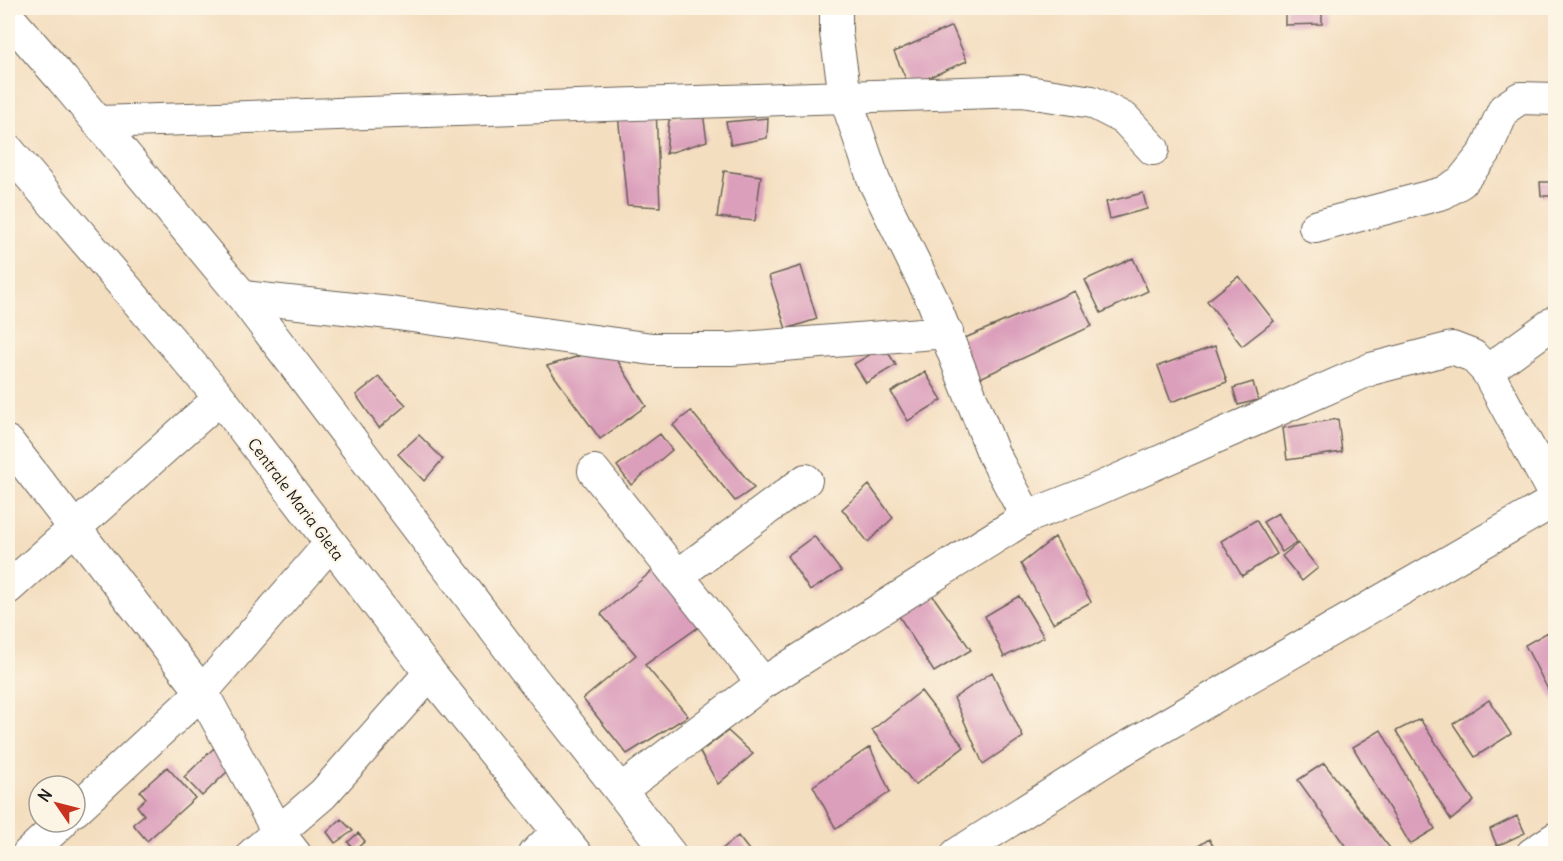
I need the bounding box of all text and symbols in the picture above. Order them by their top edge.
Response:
street label: Centrale Maria Gleta [243,434,349,564]
north arrow [27,774,87,834]
text: N [33,785,56,806]

